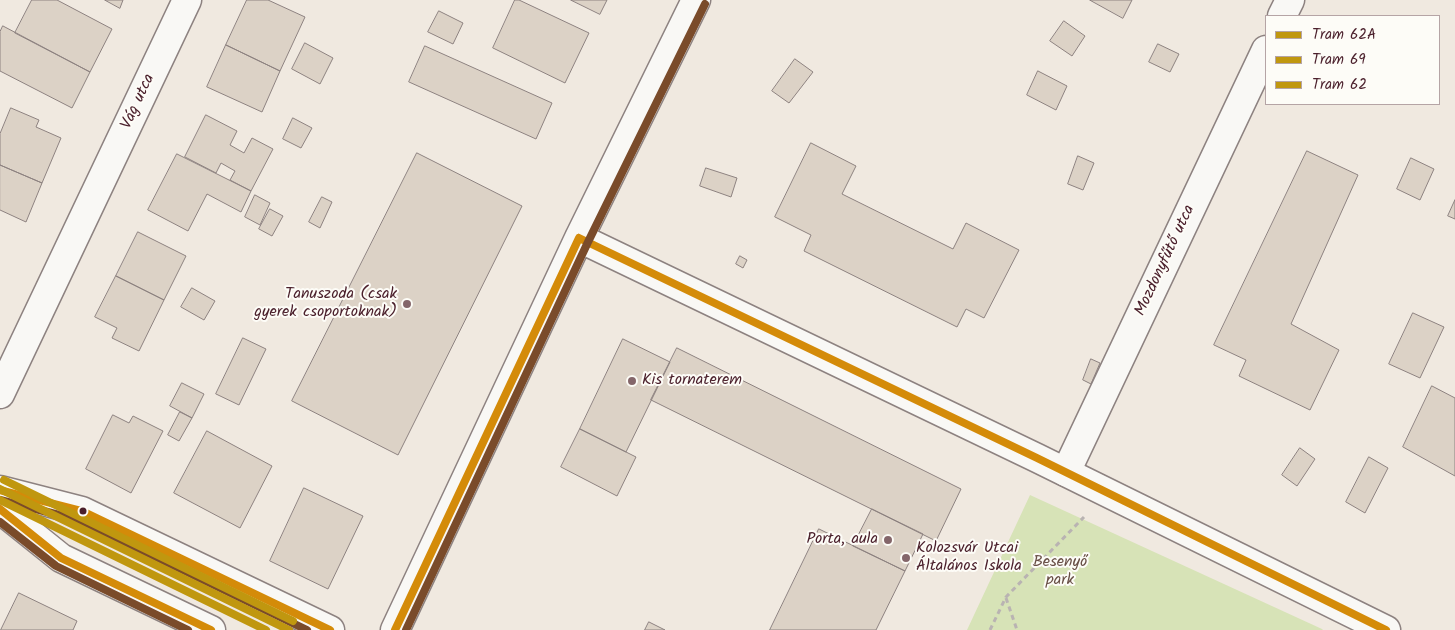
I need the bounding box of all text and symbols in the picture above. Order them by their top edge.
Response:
legend [1265,15,1440,105]
text: Tram 62A [1312,23,1376,47]
text: Tram 69 [1312,48,1366,72]
street label: Vág utca [118,71,160,133]
text: Tram 62 [1312,73,1367,97]
street label: Mozdonyfűtő utca [1132,202,1200,320]
place label: Tanuszoda (csak gyerek csoportoknak) [254,285,397,323]
marker: Tanuszoda (csak gyerek csoportoknak) [401,298,413,310]
place label: Kis tornaterem [642,371,742,391]
marker: Kis tornaterem [626,375,638,387]
unlabelled marker [78,506,88,516]
place label: Porta, aula [806,530,878,550]
marker: Porta, aula [882,534,894,546]
place label: Kolozsvár Utcai Általános Iskola [916,539,1022,577]
marker: Kolozsvár Utcai Általános Iskola [900,552,912,564]
park label: Besenyő park [1033,553,1087,591]

